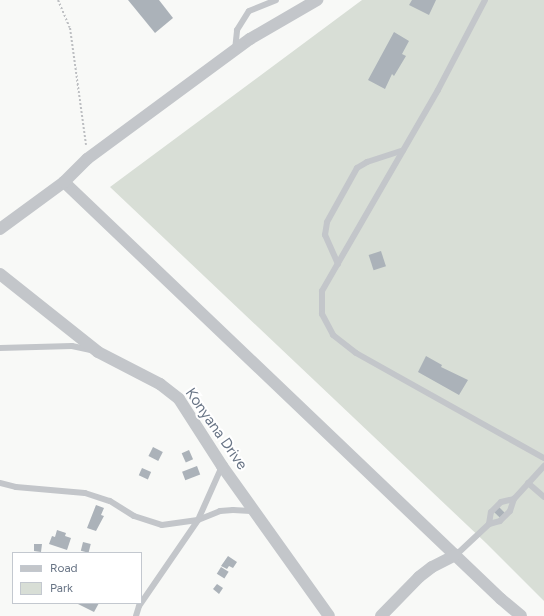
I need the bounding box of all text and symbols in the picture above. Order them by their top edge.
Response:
street label: Konyana Drive [181,385,251,473]
legend [12,552,142,604]
text: Road [50,561,78,575]
text: Park [50,581,73,595]

